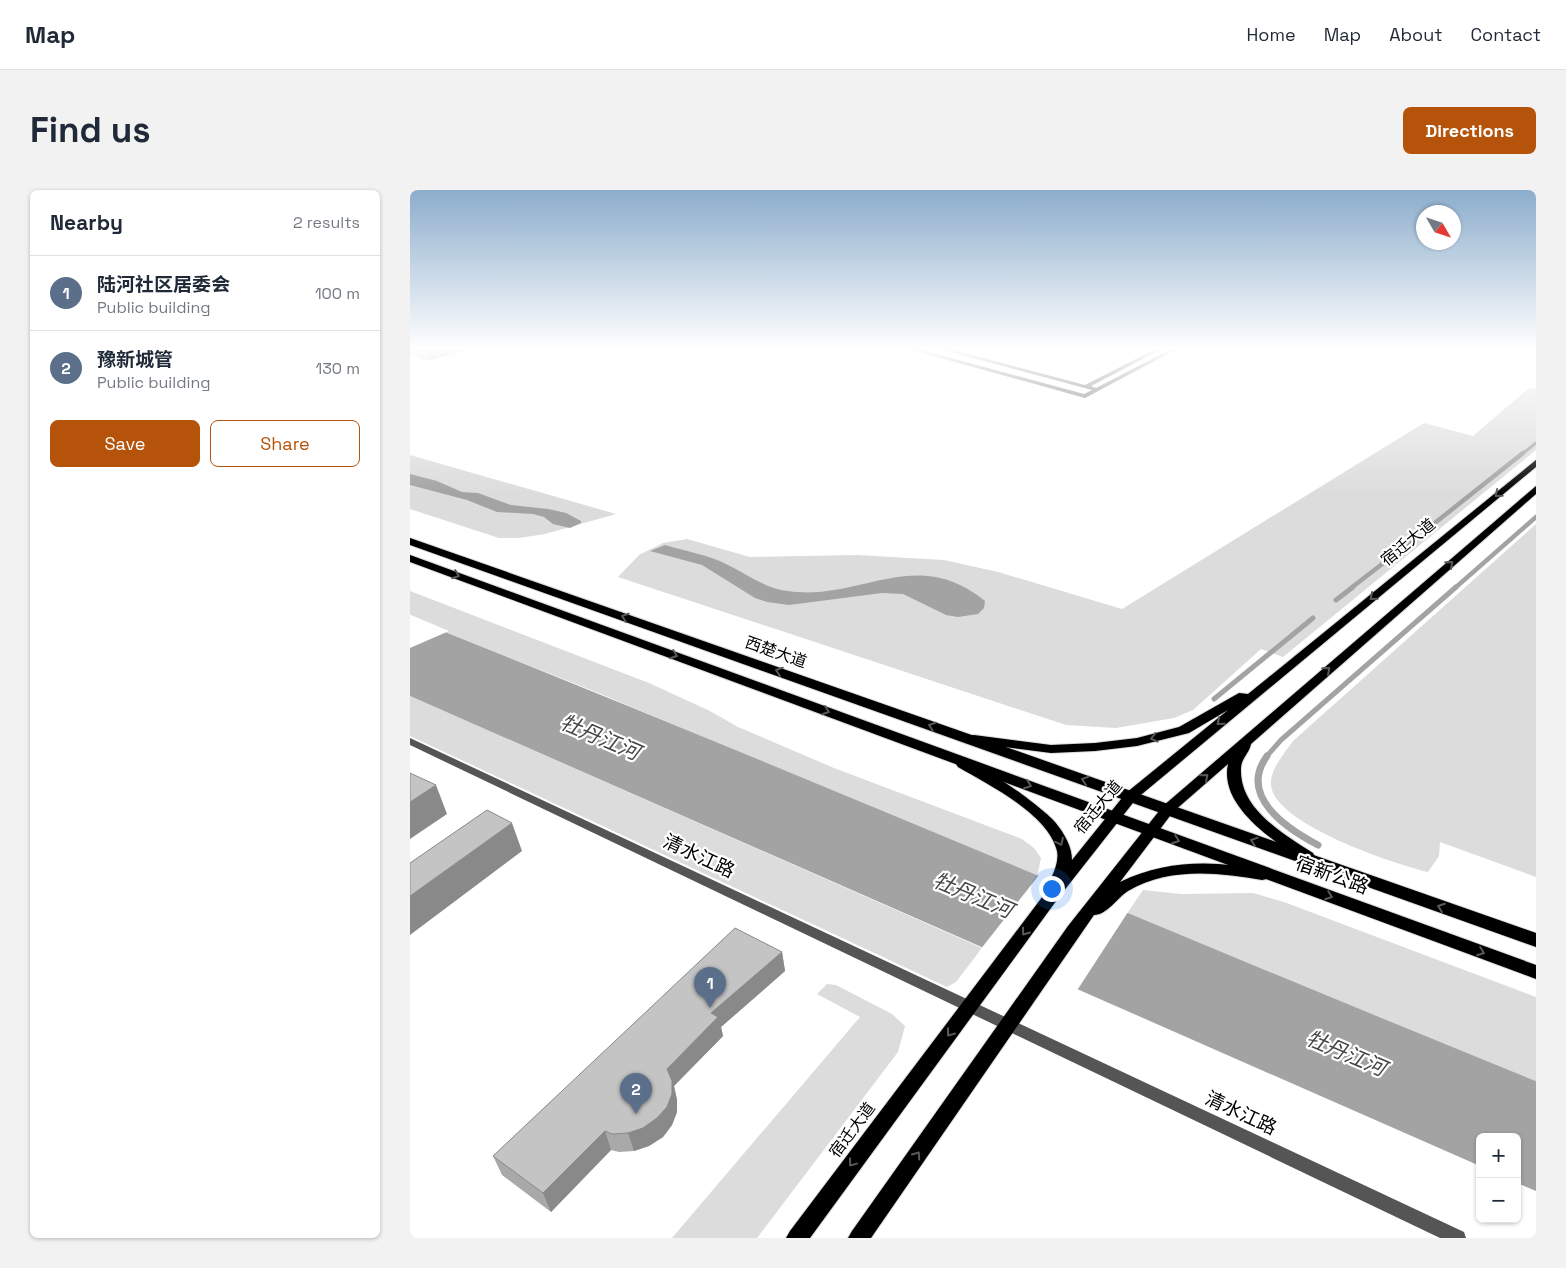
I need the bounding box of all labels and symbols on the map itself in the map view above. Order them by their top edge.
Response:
north arrow [1416,205,1461,250]
one-way arrow [1495,488,1504,497]
street label: 宿迁大道 [1377,514,1439,570]
one-way arrow [1445,560,1454,569]
one-way arrow [451,569,460,579]
one-way arrow [1370,591,1379,599]
one-way arrow [622,613,630,623]
street label: 西楚大道 [742,632,810,672]
one-way arrow [669,649,678,659]
one-way arrow [775,667,783,677]
one-way arrow [1322,667,1331,676]
one-way arrow [822,705,830,715]
water label: 牡丹江河 [556,708,648,767]
one-way arrow [1217,717,1226,726]
one-way arrow [928,721,937,731]
one-way arrow [1149,732,1158,743]
one-way arrow [1199,773,1208,782]
street label: 宿迁大道 [1069,776,1127,838]
one-way arrow [1081,776,1090,786]
one-way arrow [1023,779,1032,789]
street label: 清水江路 [659,829,739,883]
one-way arrow [1171,834,1180,844]
one-way arrow [1054,837,1064,846]
one-way arrow [1251,837,1259,847]
street label: 宿新公路 [1292,850,1372,900]
water label: 牡丹江河 [929,866,1021,925]
your location [1039,876,1065,902]
one-way arrow [1324,890,1333,900]
one-way arrow [1437,903,1445,913]
one-way arrow [1022,927,1031,936]
one-way arrow [1476,946,1485,956]
pin: 1 [694,967,726,1008]
water label: 牡丹江河 [1302,1024,1394,1083]
one-way arrow [948,1027,956,1036]
pin: 2 [620,1073,652,1114]
street label: 清水江路 [1201,1086,1281,1140]
street label: 宿迁大道 [824,1098,880,1162]
one-way arrow [911,1151,920,1161]
one-way arrow [850,1157,858,1166]

